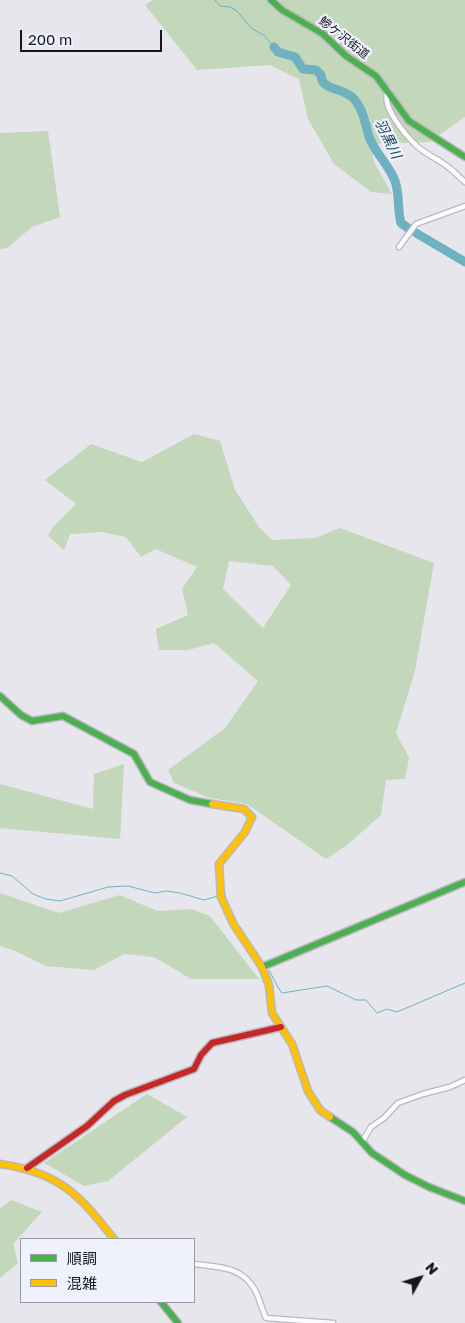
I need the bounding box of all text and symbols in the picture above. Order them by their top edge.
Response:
street label: 鰺ケ沢街道 [316,14,372,62]
scale bar [22,20,165,52]
text: 200 m [28,30,72,48]
water label: 羽黒川 [371,116,405,162]
legend [20,1238,195,1303]
text: 順調 [67,1249,97,1267]
north arrow [395,1253,445,1303]
text: N [422,1259,442,1278]
text: 混雑 [67,1274,97,1292]

